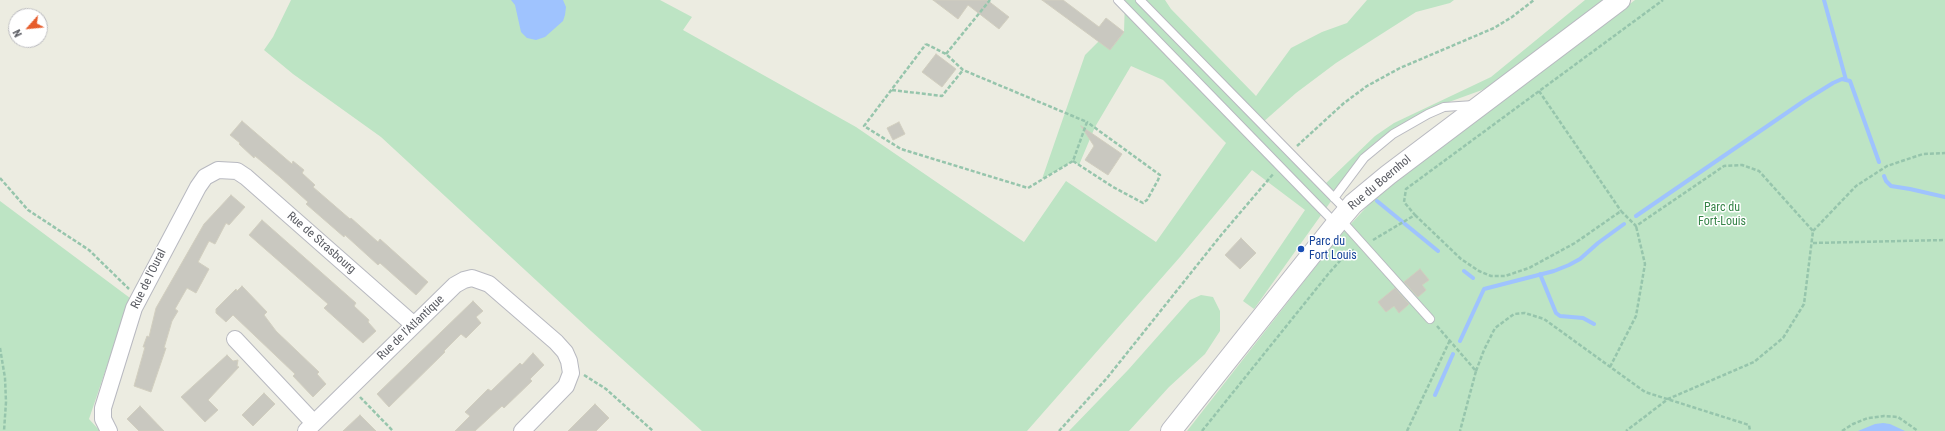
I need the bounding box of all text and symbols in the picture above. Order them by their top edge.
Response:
north arrow [8,8,48,48]
text: N [10,27,25,39]
street label: Rue du Boernhol [1346,153,1414,213]
park label: Parc du Fort-Louis [1698,201,1746,229]
street label: Rue de Strasbourg [284,209,358,277]
place label: Parc du Fort Louis [1309,235,1357,263]
marker: Parc du Fort Louis [1296,244,1306,254]
street label: Rue de l'Oural [128,247,170,311]
street label: Rue de l'Atlantique [375,292,447,364]

